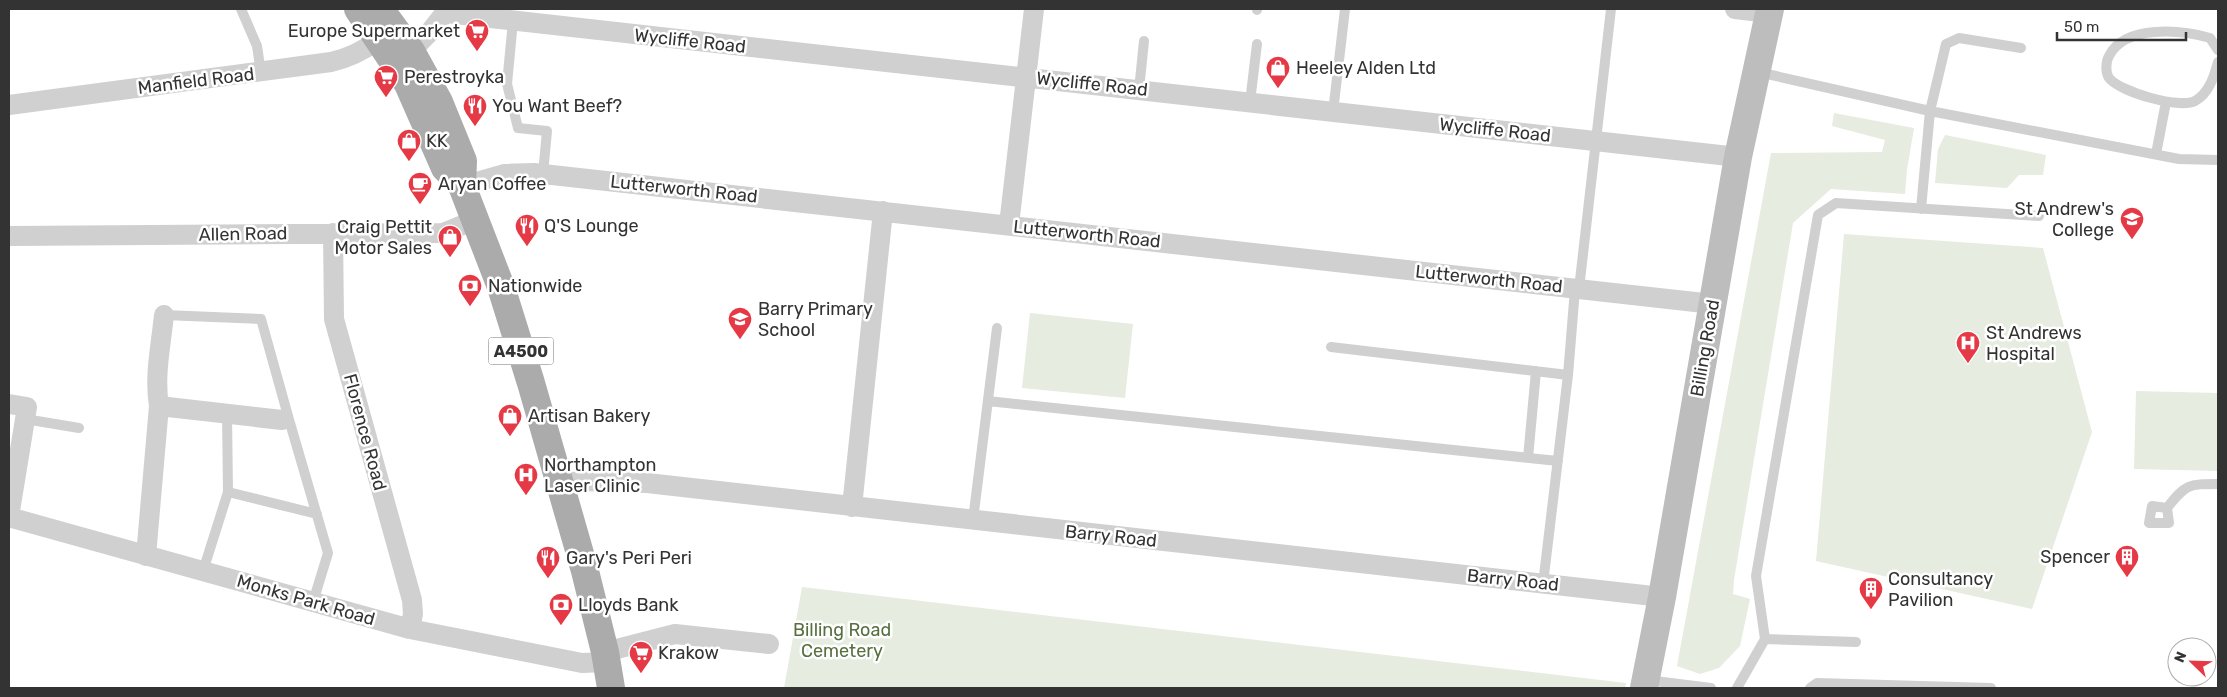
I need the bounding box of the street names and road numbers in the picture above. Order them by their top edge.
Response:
street label: Wycliffe Road [633,24,747,58]
street label: Manfield Road [137,63,255,99]
street label: Wycliffe Road [1035,67,1149,101]
street label: Wycliffe Road [1438,113,1552,147]
street label: Lutterworth Road [609,170,759,208]
street label: Lutterworth Road [1012,215,1162,253]
street label: Allen Road [198,222,288,246]
street label: Lutterworth Road [1414,260,1564,298]
street label: Billing Road [1686,298,1724,398]
road number: A4500 [488,338,554,364]
street label: Florence Road [339,371,391,493]
street label: Barry Road [1064,520,1158,552]
street label: Barry Road [1466,564,1560,596]
street label: Monks Park Road [234,570,378,630]

